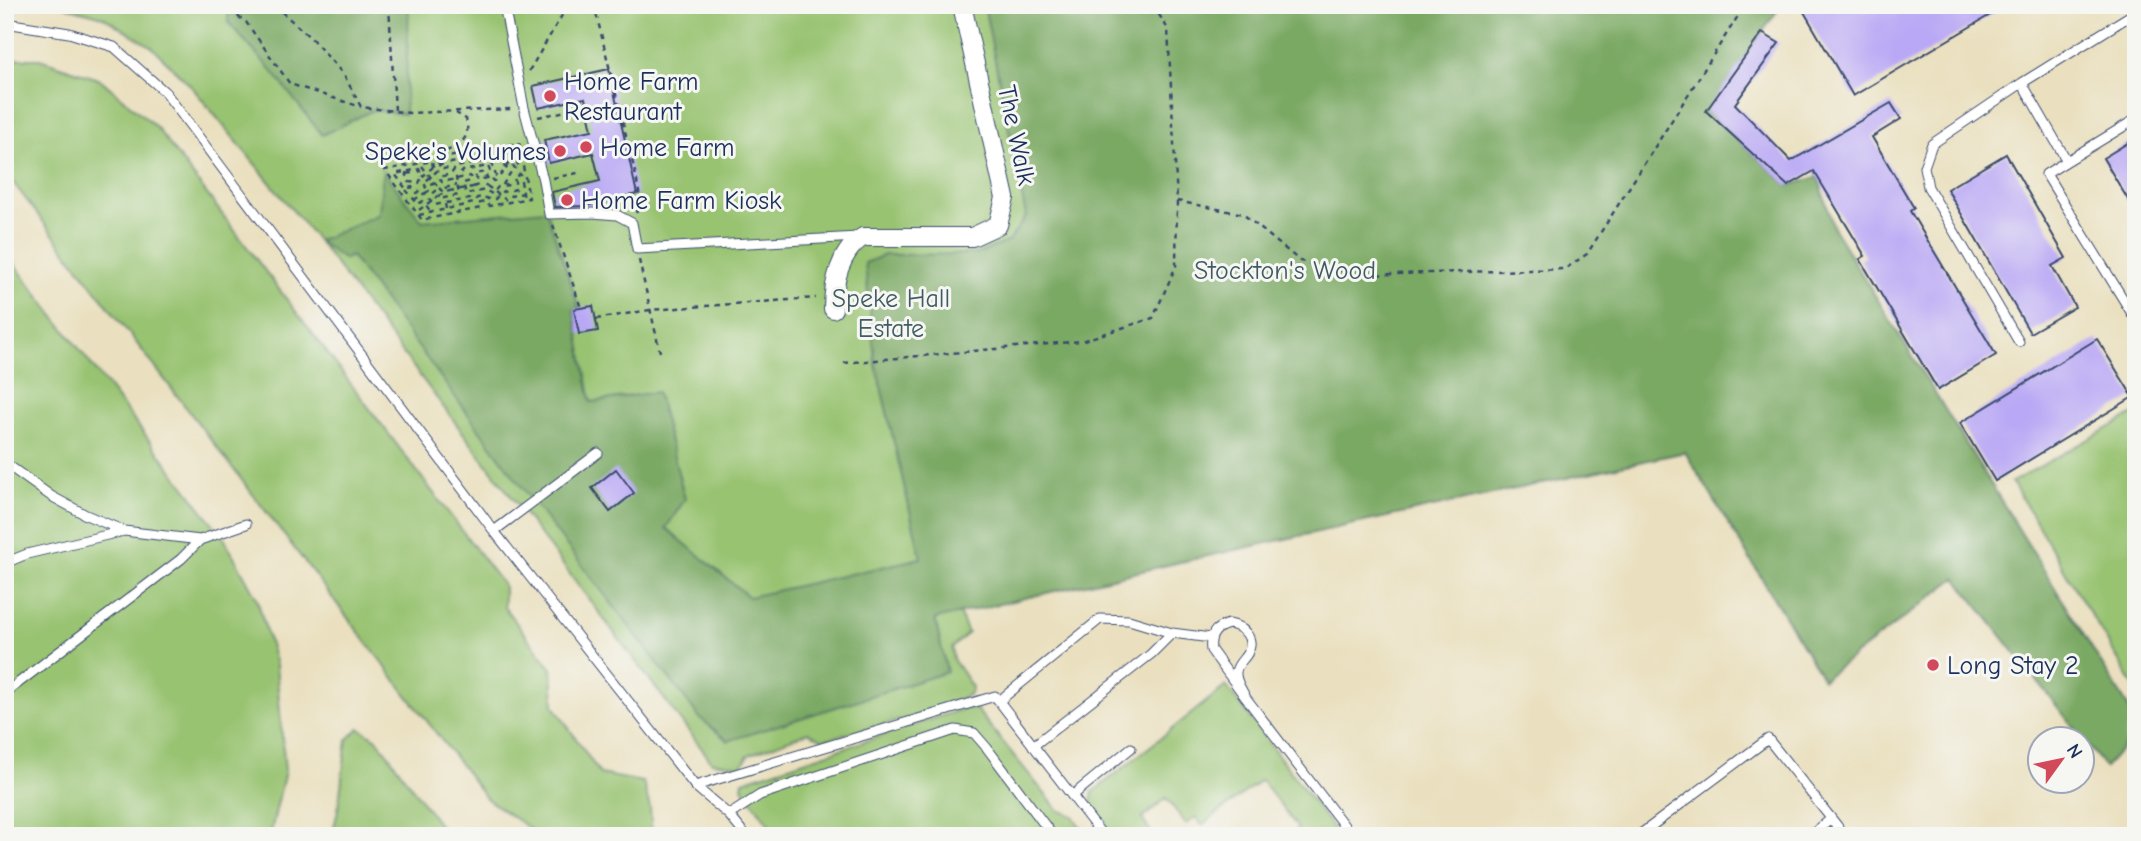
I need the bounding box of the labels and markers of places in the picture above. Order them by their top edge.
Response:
place label: Home Farm Restaurant [564,67,699,127]
marker: Home Farm Restaurant [542,88,558,104]
place label: Home Farm [600,133,735,163]
place label: Speke's Volumes [365,137,546,167]
marker: Home Farm [578,139,594,155]
marker: Speke's Volumes [552,143,568,159]
place label: Home Farm Kiosk [581,186,782,216]
marker: Home Farm Kiosk [559,192,575,208]
place label: Long Stay 2 [1947,651,2079,681]
marker: Long Stay 2 [1925,657,1941,673]

